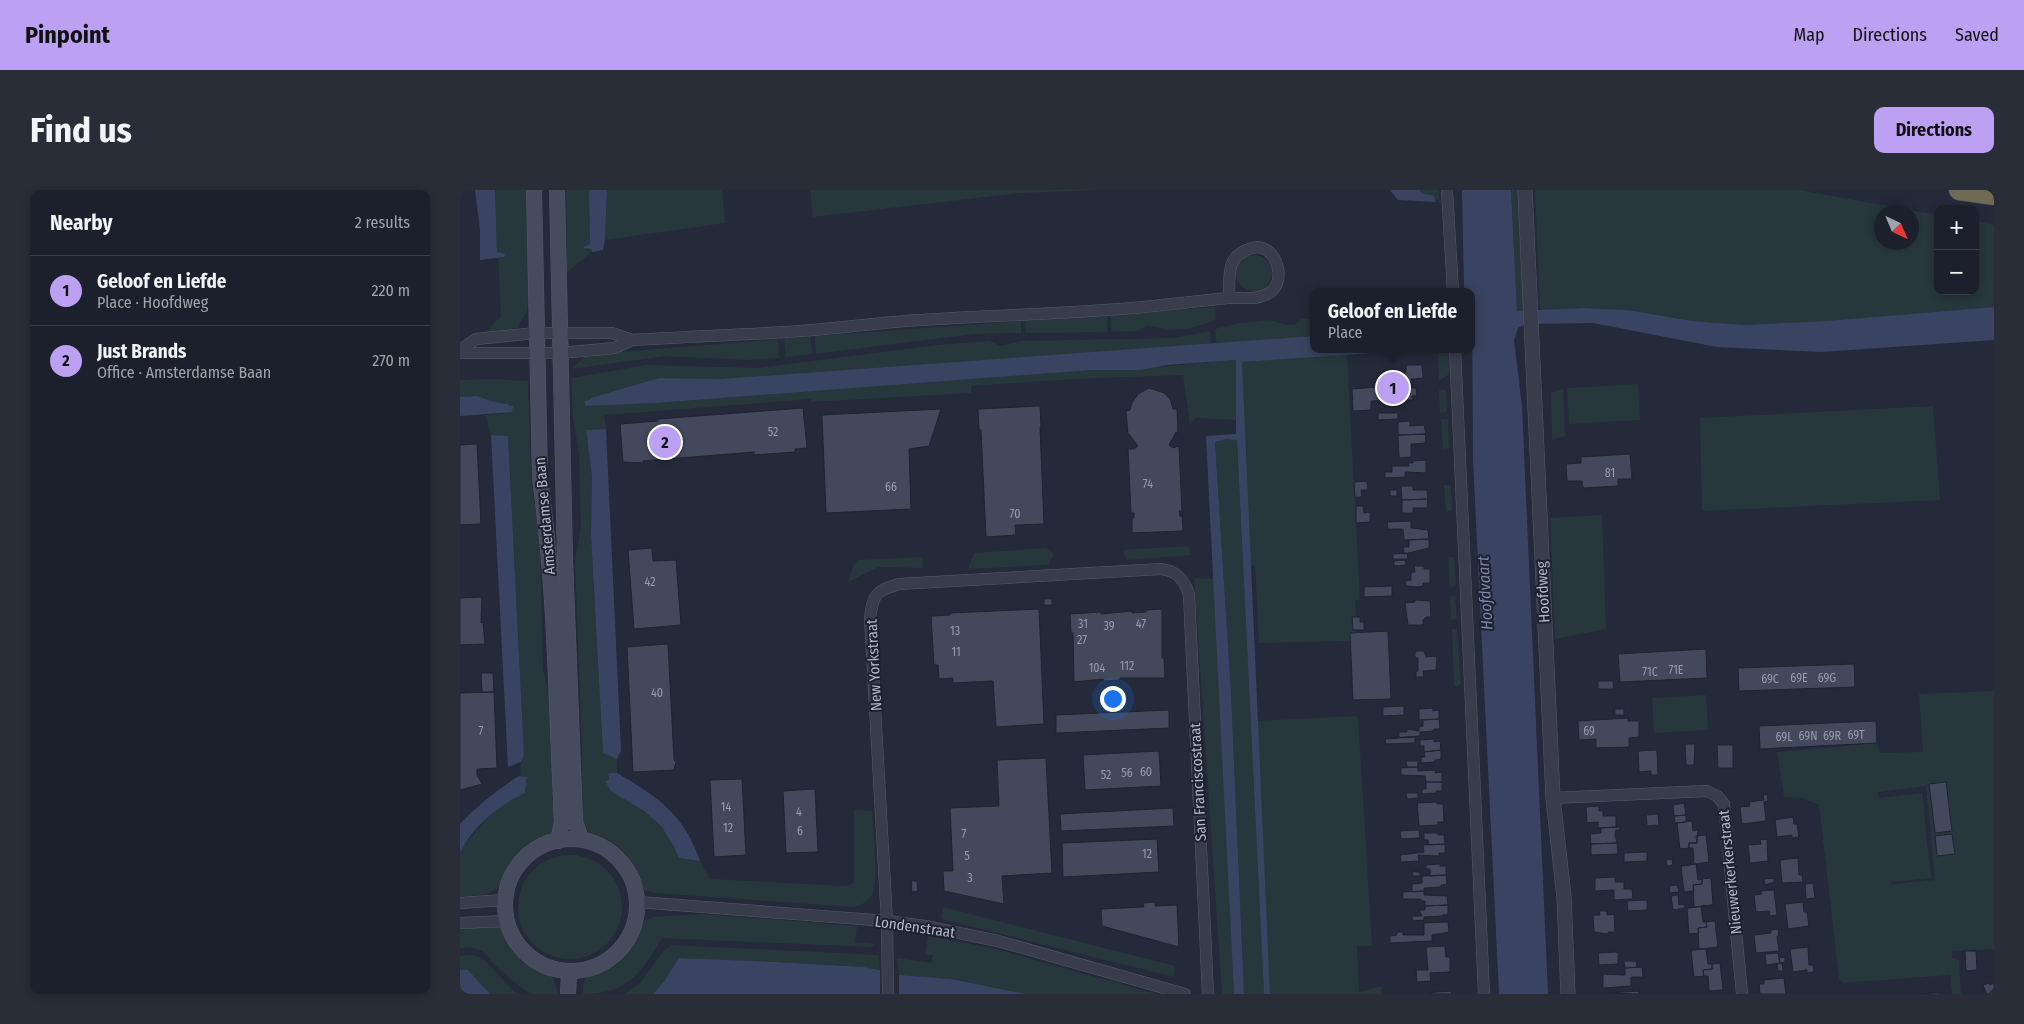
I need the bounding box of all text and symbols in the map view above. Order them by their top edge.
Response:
text: Pinpoint [25,21,110,49]
text: Map [1793,24,1825,46]
text: Directions [1853,24,1927,46]
text: Saved [1955,24,1999,46]
button: Directions [1874,107,1994,153]
text: Find us [30,109,132,151]
north arrow [1874,205,1919,250]
map controls [1934,205,1979,295]
button: + [1934,205,1979,250]
text: Nearby [50,210,112,236]
text: 2 results [355,213,410,232]
button: − [1934,250,1979,295]
text: Geloof en Liefde [97,270,226,293]
text: 1 [63,281,69,300]
text: 220 m [371,281,410,300]
popup [1310,288,1475,353]
text: Place · Hoofdweg [97,293,208,312]
text: Geloof en Liefde [1328,300,1457,323]
text: Place [1328,323,1362,342]
text: Just Brands [97,340,186,363]
text: 2 [62,351,70,370]
text: 270 m [372,351,410,370]
text: Office · Amsterdamse Baan [97,363,271,382]
pin: 1 [1377,369,1409,407]
pin: 2 [649,423,681,461]
house number: 52 [768,425,778,439]
street label: Amsterdamse Baan [531,457,559,575]
house number: 81 [1605,466,1615,480]
house number: 74 [1143,477,1153,491]
house number: 66 [885,480,897,494]
house number: 70 [1010,507,1020,521]
water label: Hoofdvaart [1474,555,1496,630]
street label: Hoofdweg [1532,561,1554,623]
house number: 42 [645,575,655,589]
house number: 31 [1078,617,1088,631]
house number: 47 [1136,617,1146,631]
street label: New Yorkstraat [863,618,885,711]
house number: 39 [1103,619,1115,633]
house number: 13 [950,624,960,638]
house number: 27 [1077,633,1087,647]
house number: 11 [951,645,961,659]
house number: 112 [1120,659,1134,673]
house number: 104 [1089,661,1106,675]
house number: 71E [1668,663,1684,677]
house number: 71C [1642,665,1658,679]
house number: 69E [1790,671,1808,685]
house number: 69G [1818,671,1836,685]
house number: 69C [1761,672,1779,686]
house number: 40 [651,686,663,700]
your location [1100,686,1126,712]
street label: San Franciscostraat [1186,722,1210,842]
house number: 7 [479,724,484,738]
house number: 69 [1583,724,1595,738]
house number: 69T [1848,728,1865,742]
house number: 69N [1799,729,1817,743]
house number: 69R [1823,729,1842,743]
house number: 69L [1776,730,1793,744]
house number: 60 [1140,765,1152,779]
house number: 56 [1121,766,1133,780]
house number: 52 [1101,768,1111,782]
house number: 14 [721,800,731,814]
house number: 4 [796,805,802,819]
street label: Nieuwerkerkerstraat [1715,809,1745,935]
house number: 12 [723,821,733,835]
house number: 6 [797,824,803,838]
house number: 7 [962,827,967,841]
house number: 12 [1142,847,1152,861]
house number: 5 [964,849,970,863]
house number: 3 [967,871,973,885]
street label: Londenstraat [874,912,956,942]

